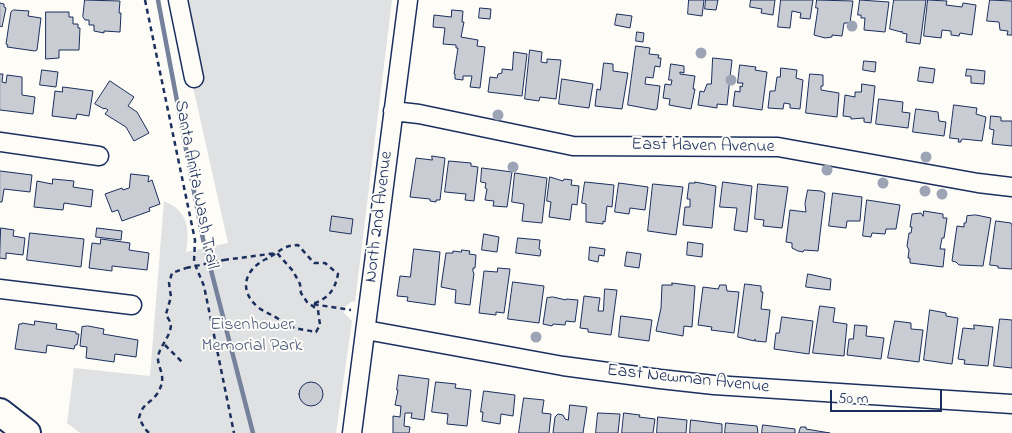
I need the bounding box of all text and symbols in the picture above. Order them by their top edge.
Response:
street label: Santa Anita Wash Trail [168,99,222,271]
street label: East Haven Avenue [631,135,775,159]
street label: North 2nd Avenue [361,150,399,284]
park label: Eisenhower Memorial Park [202,315,302,358]
street label: East Newman Avenue [606,361,770,399]
scale bar [832,380,944,412]
text: 50 m [838,388,868,410]

